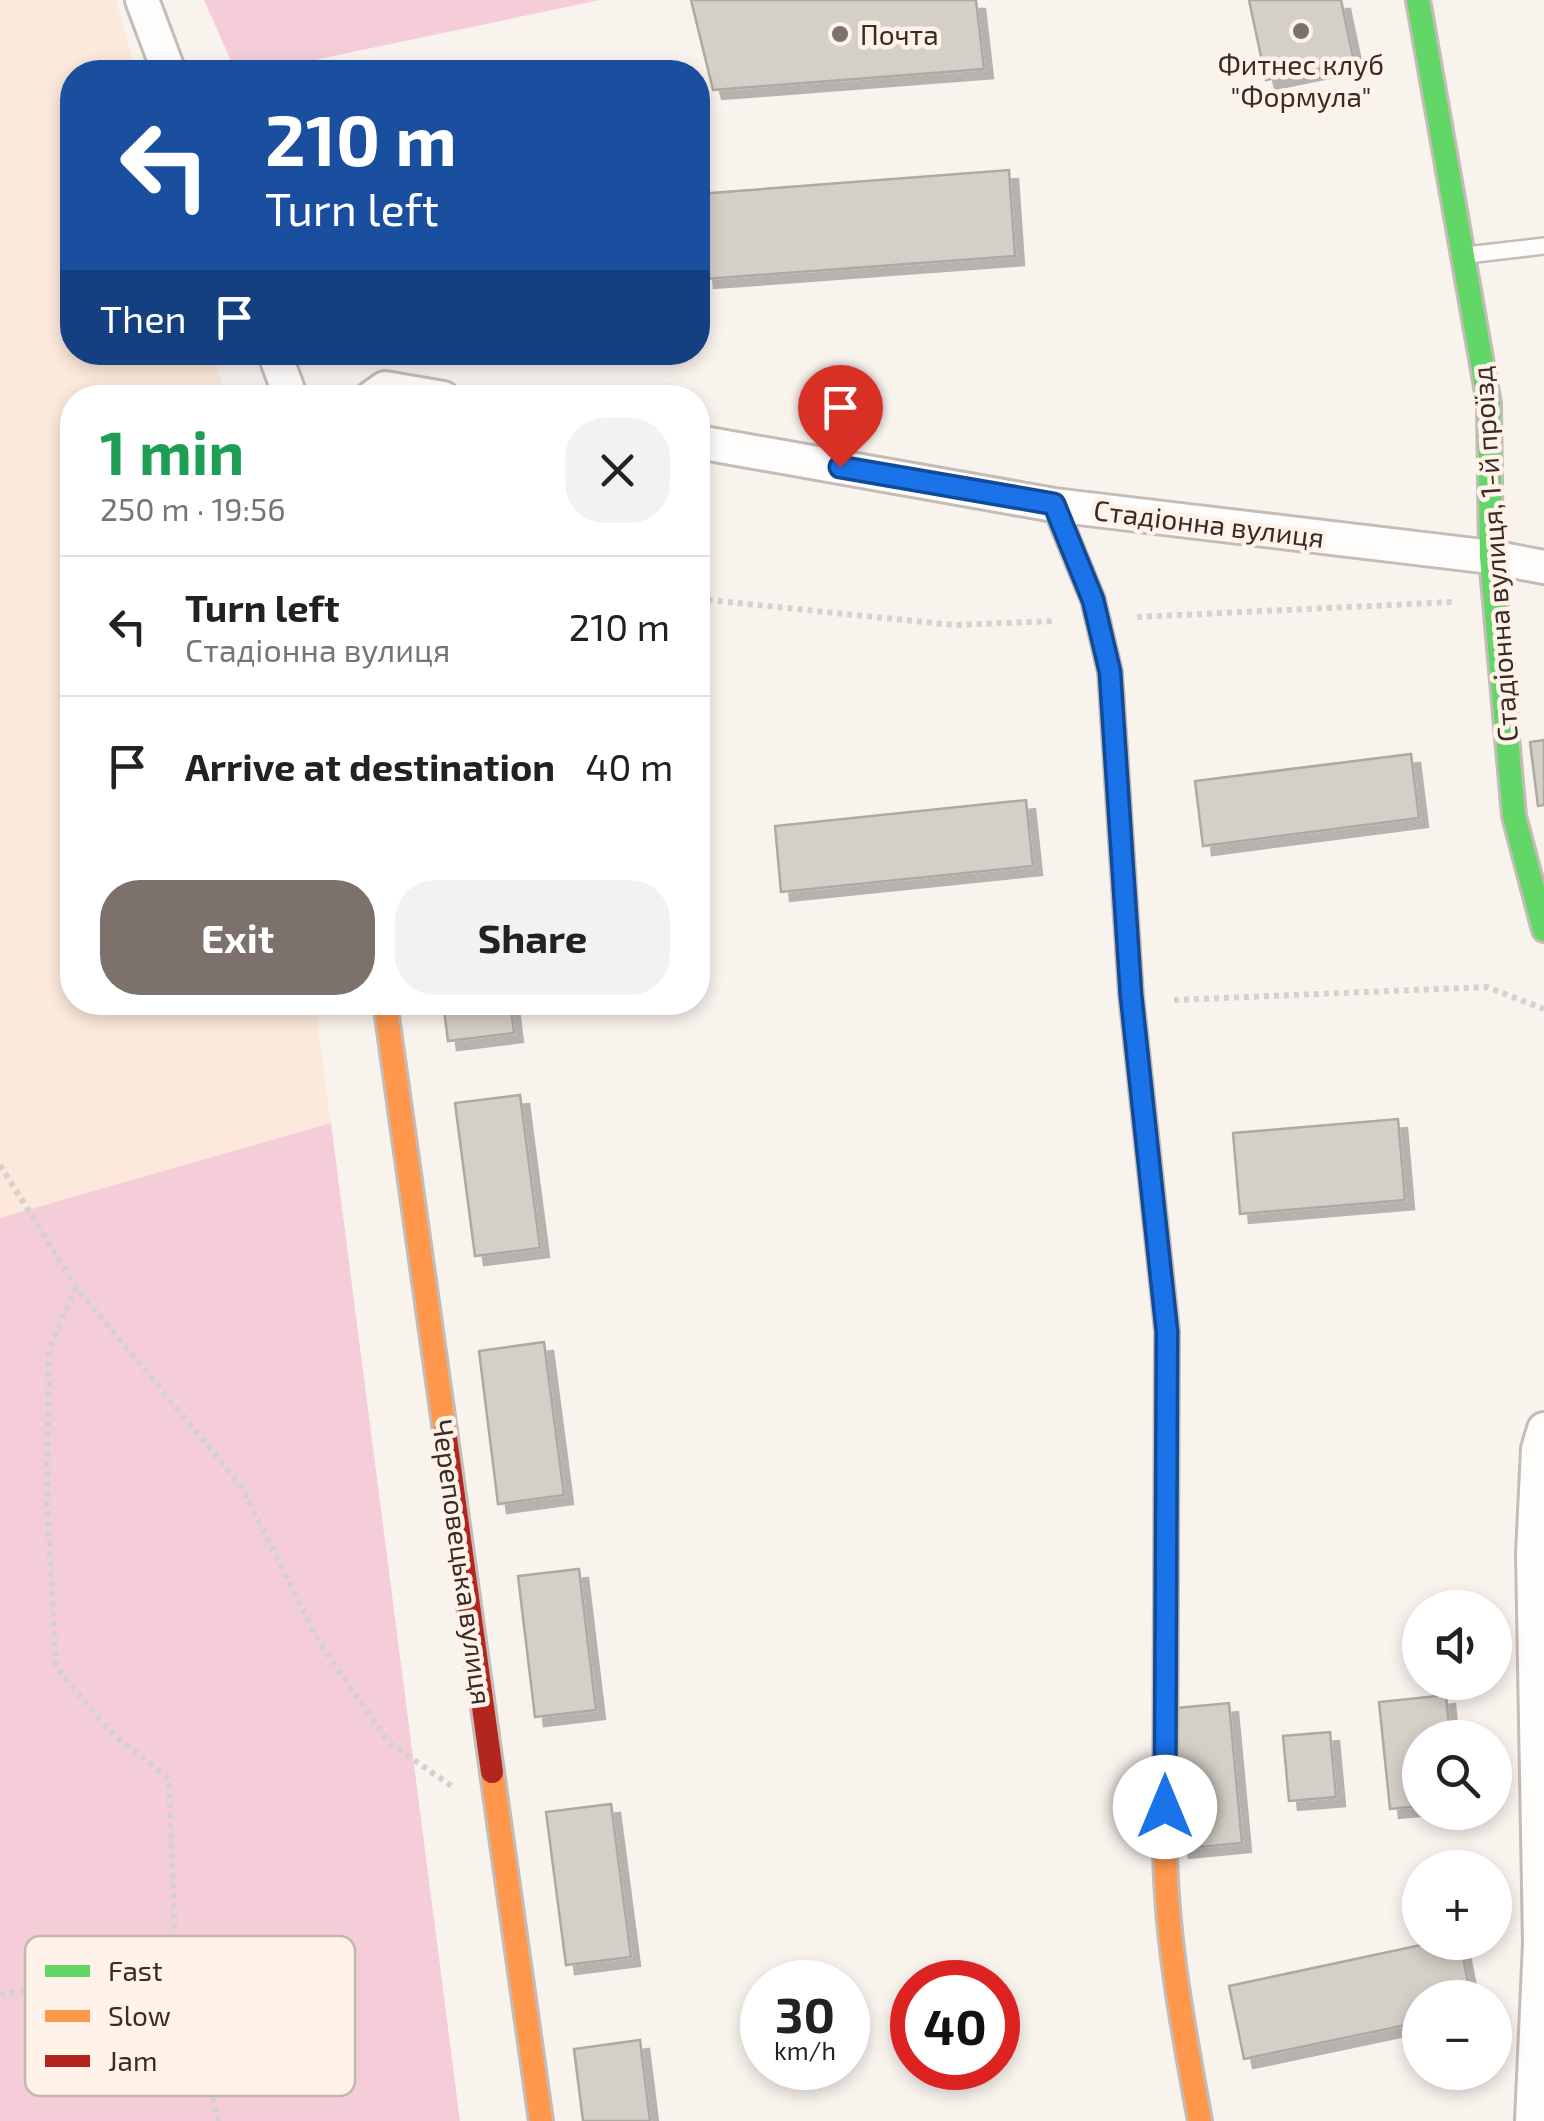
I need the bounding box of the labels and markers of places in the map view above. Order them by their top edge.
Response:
place label: Почта [860,17,939,51]
marker: Фитнес клуб "Формула" [1290,20,1312,42]
marker: Почта [829,23,851,45]
place label: Фитнес клуб "Формула" [1218,47,1384,113]
pin [798,365,883,468]

